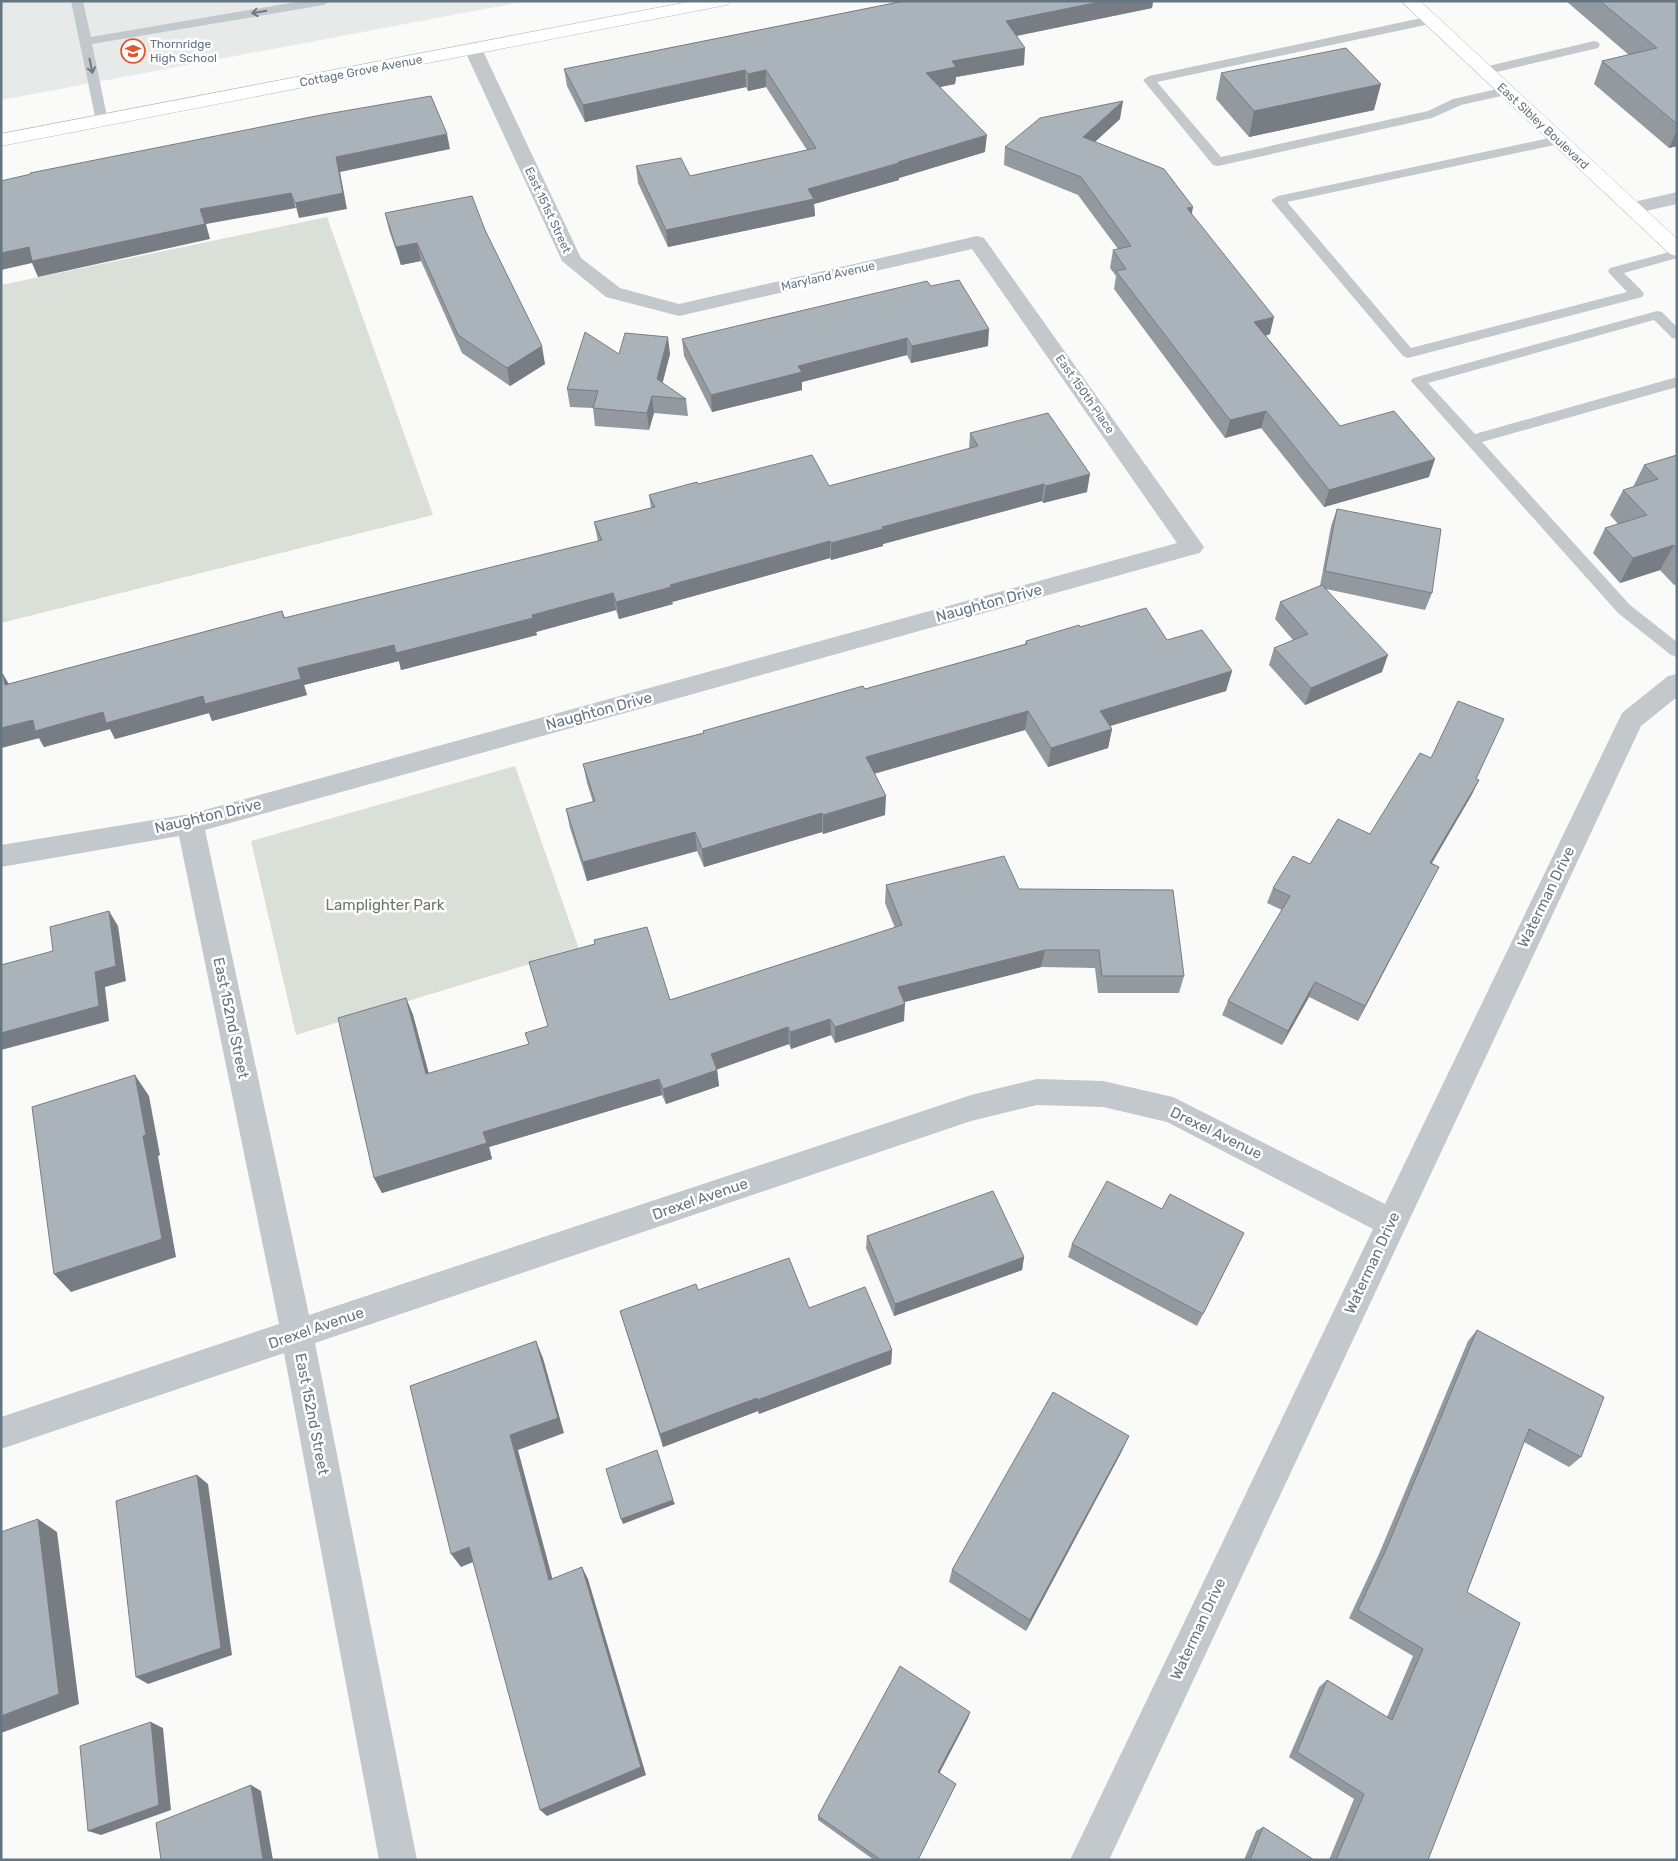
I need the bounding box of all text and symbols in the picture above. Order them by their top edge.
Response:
one-way arrow [252,8,268,18]
place label: Thornridge High School [150,37,217,65]
school or university icon: Thornridge High School [120,38,146,64]
street label: Cottage Grove Avenue [298,52,424,90]
one-way arrow [87,58,96,74]
street label: East Sibley Boulevard [1494,80,1592,172]
street label: East 151st Street [522,165,574,256]
street label: Maryland Avenue [780,258,877,294]
street label: East 150th Place [1053,352,1118,436]
street label: Naughton Drive [934,580,1044,626]
street label: Naughton Drive [544,688,654,734]
street label: Naughton Drive [153,795,263,837]
street label: Waterman Drive [1514,843,1578,951]
park label: Lamplighter Park [326,896,445,914]
street label: East 152nd Street [209,956,253,1081]
street label: Drexel Avenue [1167,1103,1265,1163]
street label: Drexel Avenue [650,1174,750,1224]
street label: Waterman Drive [1341,1209,1403,1317]
street label: Drexel Avenue [266,1303,366,1353]
street label: East 152nd Street [291,1352,333,1477]
street label: Waterman Drive [1167,1575,1229,1683]

